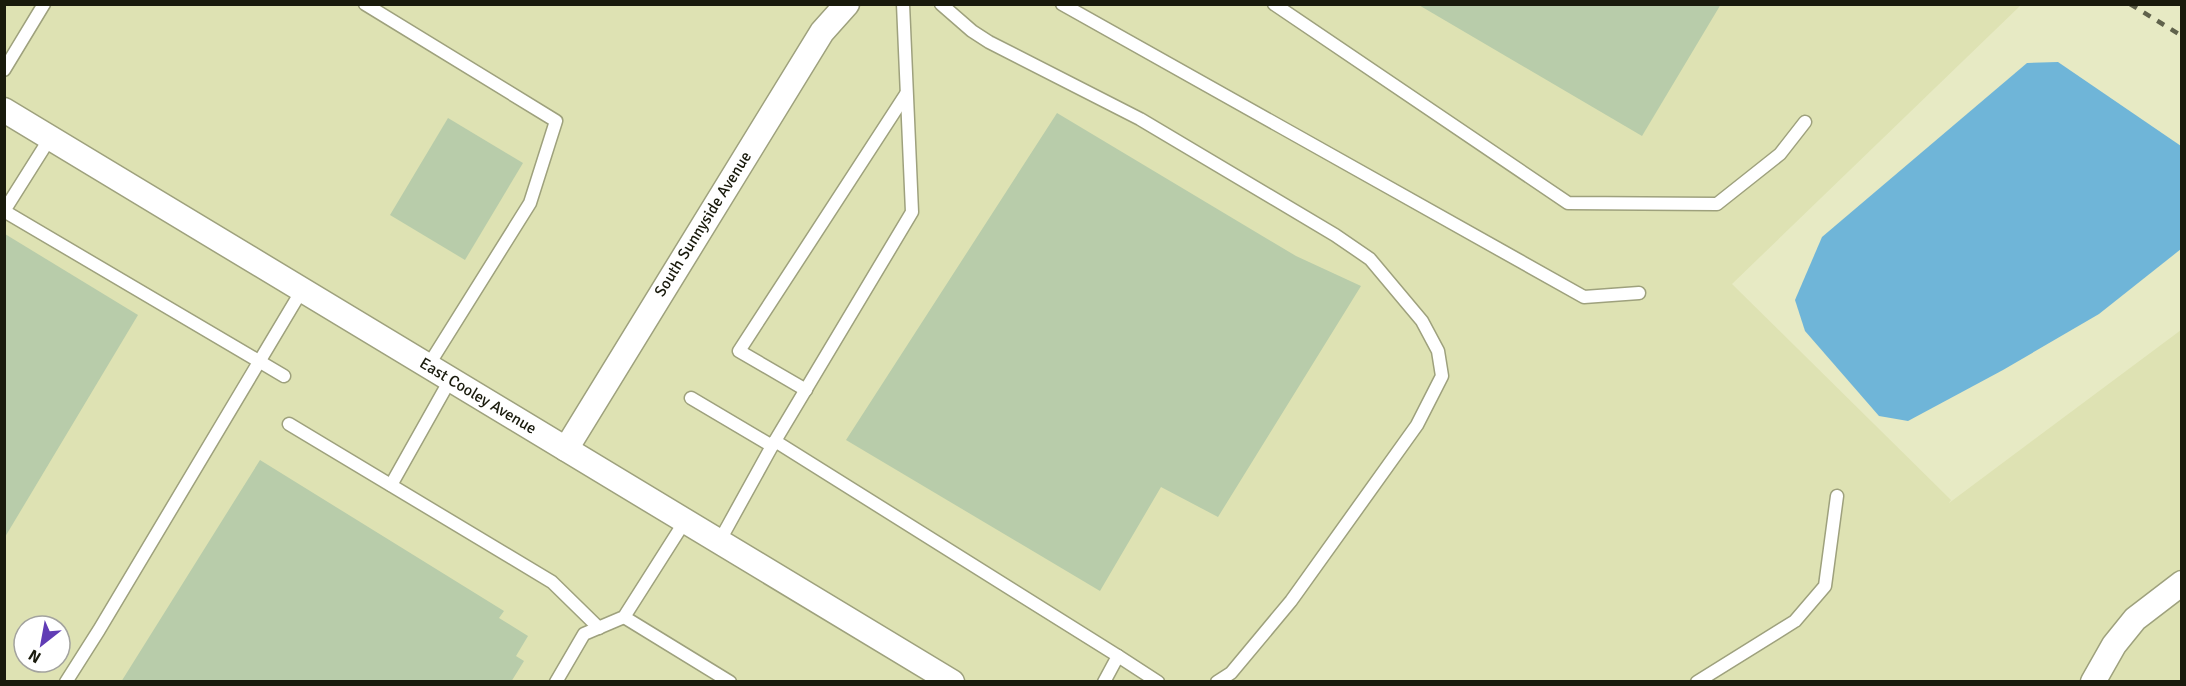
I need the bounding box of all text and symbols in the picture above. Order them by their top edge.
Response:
street label: South Sunnyside Avenue [650,148,756,300]
street label: East Cooley Avenue [416,353,540,439]
north arrow [12,614,72,674]
text: N [25,645,45,667]

